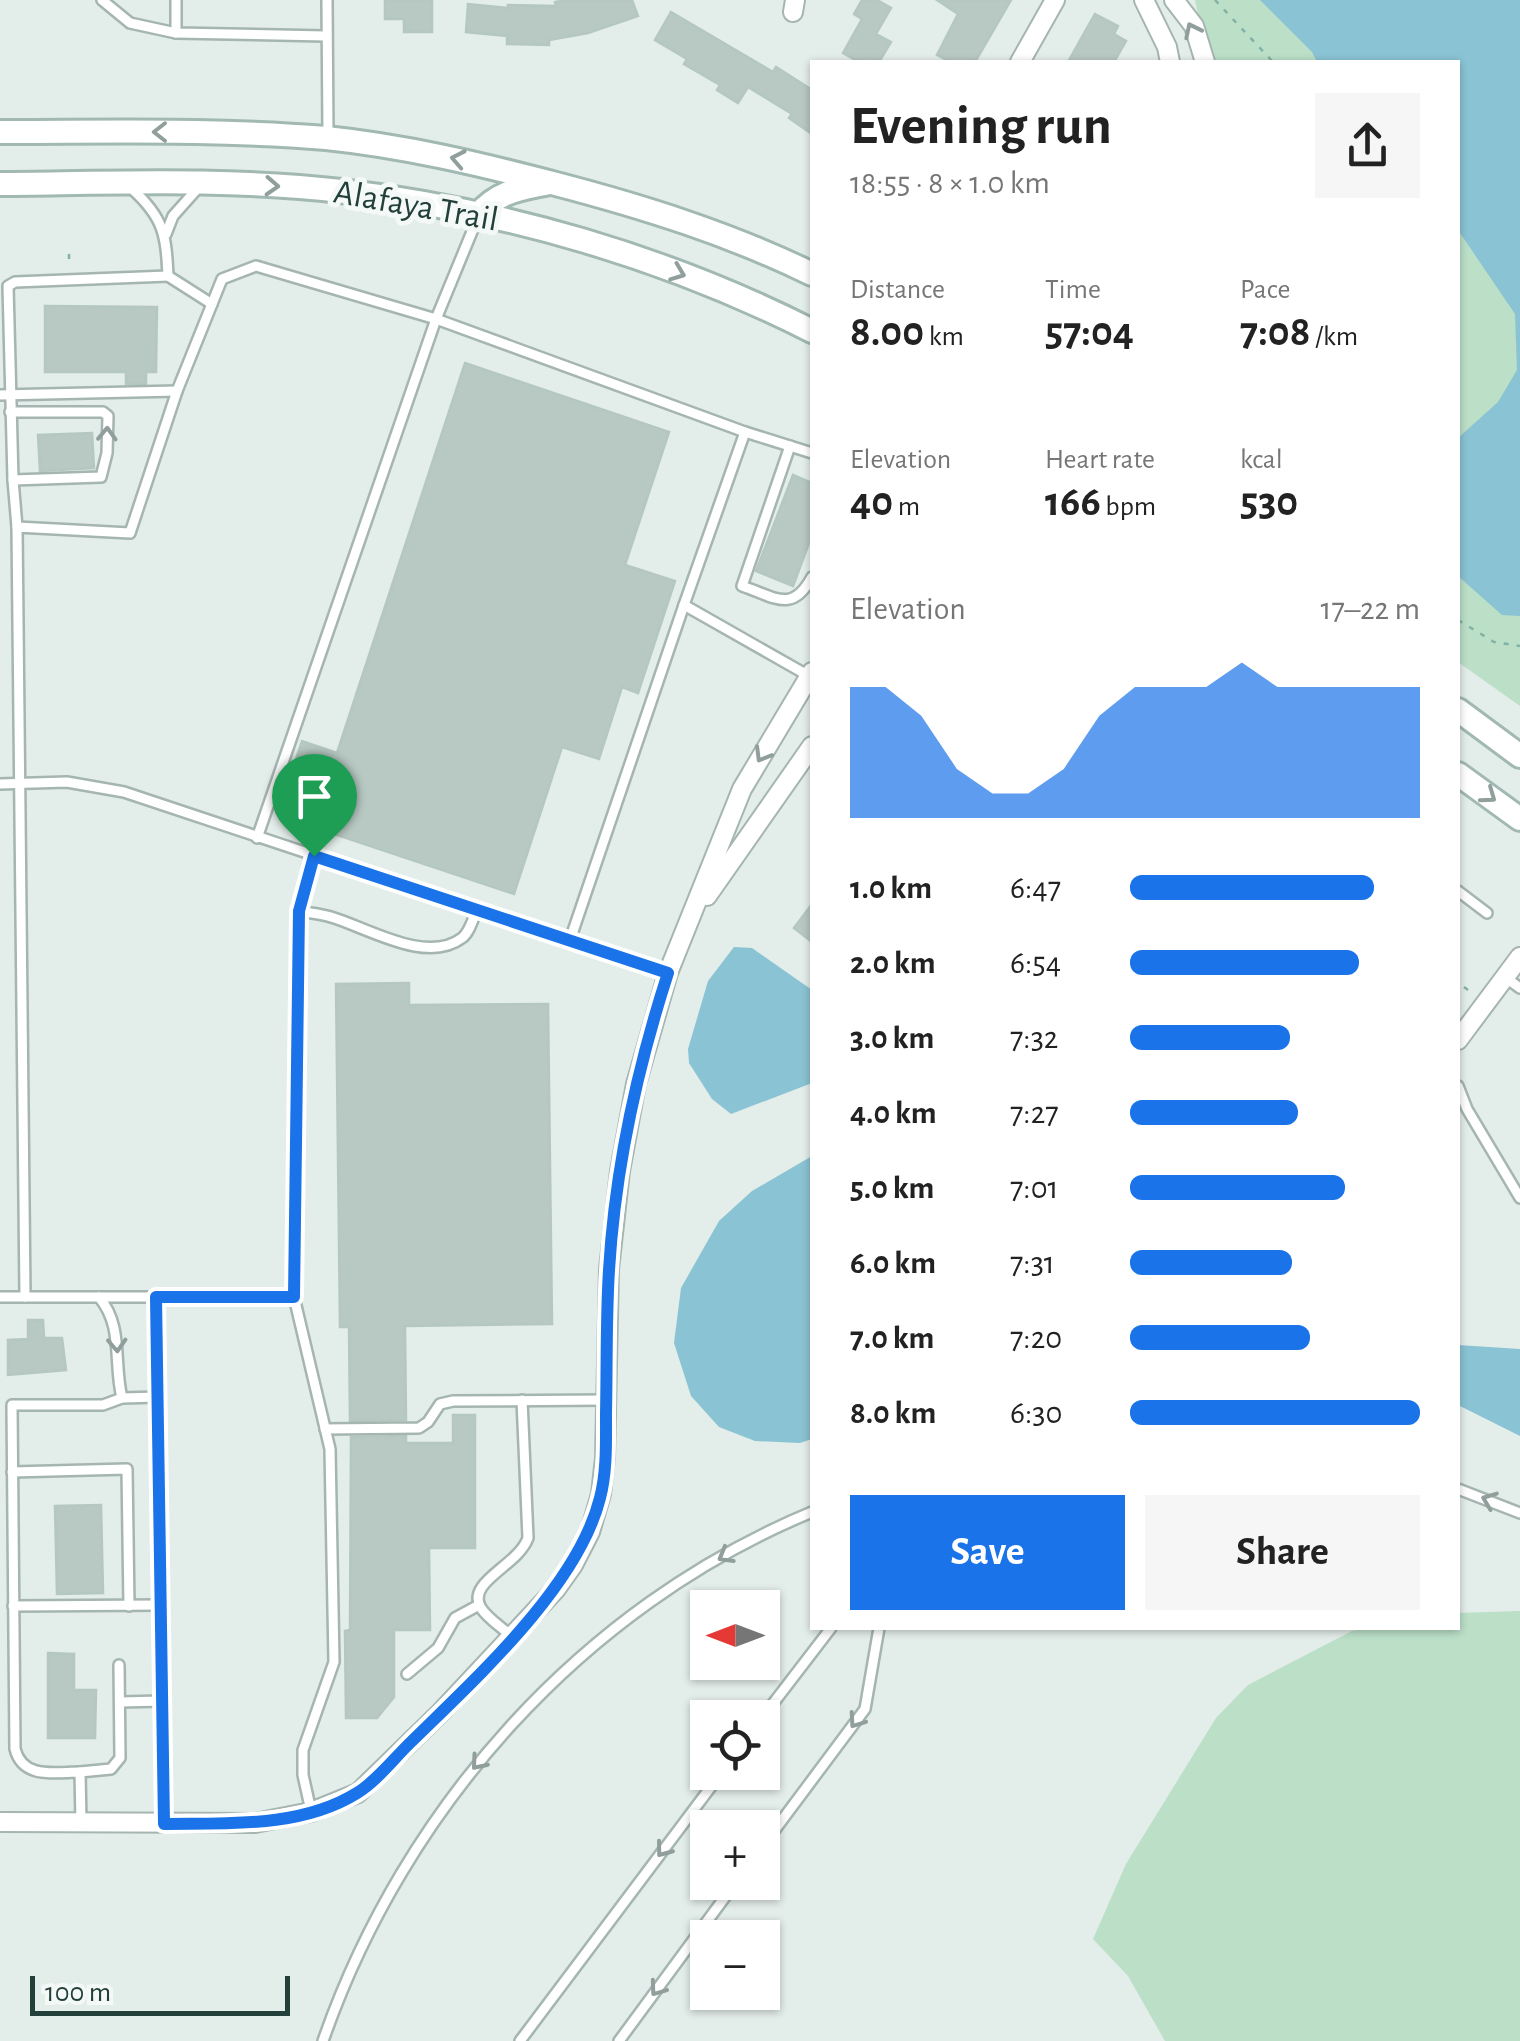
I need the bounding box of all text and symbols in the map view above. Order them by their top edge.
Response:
one-way arrow [1185,22,1205,40]
button: share [1315,93,1420,198]
text: Evening run [850,99,1112,154]
one-way arrow [152,121,168,143]
one-way arrow [449,149,466,170]
text: 18:55 · 8 × 1.0 km [850,167,1050,199]
street label: Alafaya Trail [331,174,501,238]
one-way arrow [265,175,281,196]
one-way arrow [668,261,685,282]
text: Distance [850,276,945,304]
text: Time [1045,276,1101,304]
text: Pace [1240,276,1290,304]
text: 8.00 [850,311,924,353]
text: 57:04 [1045,311,1134,353]
text: 7:08 [1240,311,1310,353]
text: km [924,323,964,351]
text: /km [1310,323,1358,351]
one-way arrow [97,426,118,442]
text: Elevation [850,446,951,474]
text: Heart rate [1045,446,1155,474]
text: kcal [1240,446,1283,474]
text: 40 [850,481,893,523]
text: 166 [1045,481,1101,523]
text: 530 [1240,481,1298,523]
text: m [893,493,920,521]
text: bpm [1101,493,1156,521]
text: Elevation [850,593,966,625]
text: 17–22 m [1320,593,1420,625]
one-way arrow [755,744,774,762]
pin [272,754,357,857]
icon: arrive [287,769,342,824]
one-way arrow [1478,785,1496,802]
text: 1.0 km [850,872,932,904]
text: 6:47 [1010,872,1061,904]
text: 2.0 km [850,947,936,979]
text: 6:54 [1010,947,1061,979]
text: 3.0 km [850,1022,934,1054]
text: 7:32 [1010,1022,1058,1054]
text: 4.0 km [850,1097,937,1129]
text: 7:27 [1010,1097,1059,1129]
text: 5.0 km [850,1172,934,1204]
text: 7:01 [1010,1172,1059,1204]
text: 6.0 km [850,1247,936,1279]
text: 7:31 [1010,1247,1055,1279]
text: 7.0 km [850,1322,934,1354]
text: 7:20 [1010,1322,1062,1354]
one-way arrow [106,1338,127,1354]
text: 8.0 km [850,1397,936,1429]
text: 6:30 [1010,1397,1062,1429]
one-way arrow [1481,1492,1499,1512]
button: Save [850,1495,1125,1610]
button: Share [1145,1495,1420,1610]
one-way arrow [718,1543,736,1563]
north arrow [690,1590,780,1680]
map controls [690,1590,780,2010]
button: locate [690,1700,780,1790]
one-way arrow [849,1710,868,1728]
one-way arrow [472,1752,490,1770]
button: + [690,1810,780,1900]
one-way arrow [658,1839,675,1857]
button: − [690,1920,780,2010]
scale bar [30,1971,290,2016]
one-way arrow [651,1978,669,1996]
text: 100 m [45,1979,111,2007]

